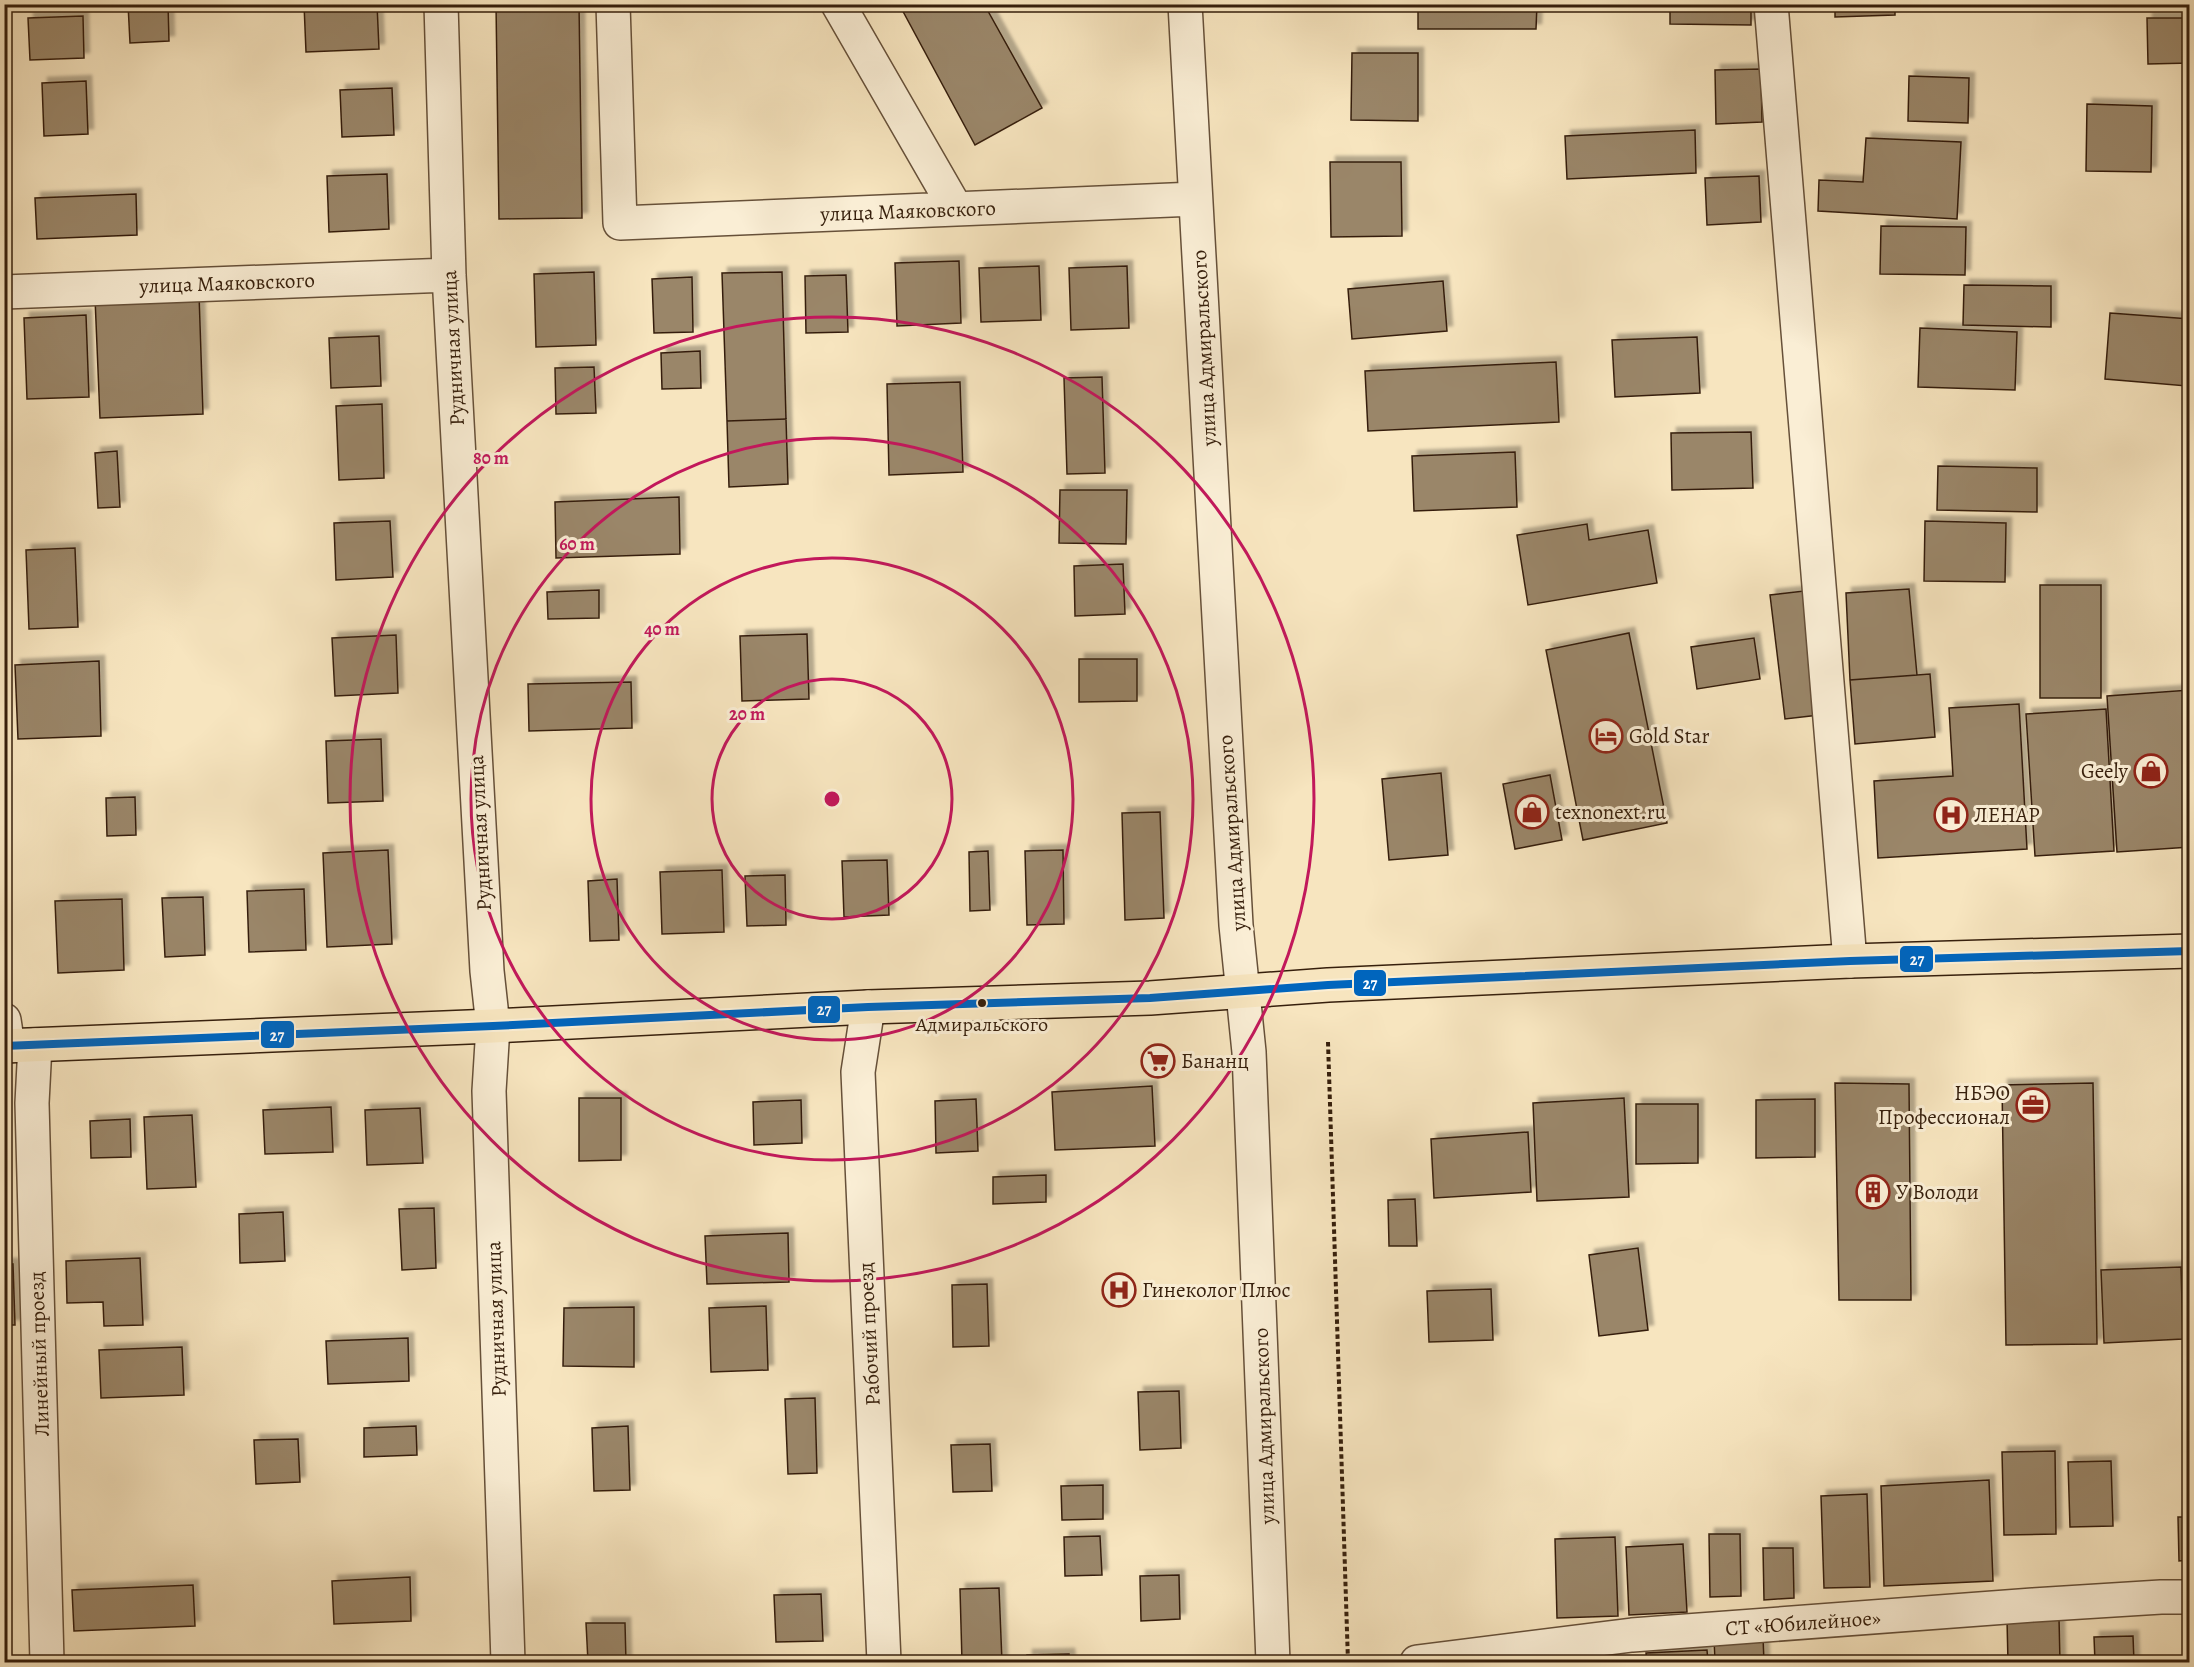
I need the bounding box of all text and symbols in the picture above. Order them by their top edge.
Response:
street label: улица Маяковского [819,194,996,228]
street label: улица Адмиральского [1185,249,1223,448]
street label: улица Маяковского [138,266,315,300]
street label: Рудничная улица [435,269,471,427]
text: 80 m [473,446,509,470]
text: 60 m [559,532,595,556]
text: 40 m [644,617,680,641]
text: 20 m [729,702,765,726]
hotel icon: Gold Star [1588,718,1624,754]
place label: Gold Star [1629,722,1710,750]
street label: улица Адмиральского [1211,734,1253,933]
shop icon: Geely [2133,753,2169,789]
street label: Рудничная улица [462,754,498,912]
place label: Geely [2081,757,2129,785]
centre of rings [822,789,842,809]
shop icon: texnonext.ru [1514,794,1550,830]
hospital icon: ЛЕНАР [1933,797,1969,833]
place label: texnonext.ru [1555,798,1667,826]
place label: ЛЕНАР [1974,801,2040,829]
line badge: 27 [1899,945,1934,973]
text: 27 [1910,949,1924,971]
line badge: 27 [1353,969,1387,997]
text: 27 [1363,973,1377,995]
line badge: 27 [807,995,841,1024]
marker: Адмиральского [976,997,988,1009]
text: 27 [817,999,831,1021]
place label: Адмиральского [915,1011,1048,1038]
line badge: 27 [260,1020,295,1049]
text: 27 [270,1025,284,1047]
supermarket icon: Бананц [1140,1043,1176,1079]
place label: Бананц [1181,1047,1249,1075]
place label: НБЭО Профессионал [1878,1079,2010,1131]
office icon: НБЭО Профессионал [2015,1087,2051,1123]
building icon: У Володи [1855,1174,1891,1210]
place label: У Володи [1896,1178,1979,1206]
street label: Рудничная улица [479,1240,513,1397]
street label: Рабочий проезд [851,1261,887,1407]
street label: Линейный проезд [22,1271,56,1437]
hospital icon: Гинеколог Плюс [1101,1272,1137,1308]
place label: Гинеколог Плюс [1142,1276,1291,1304]
street label: улица Адмиральского [1247,1327,1281,1526]
street label: СТ «Юбилейное» [1724,1604,1882,1642]

